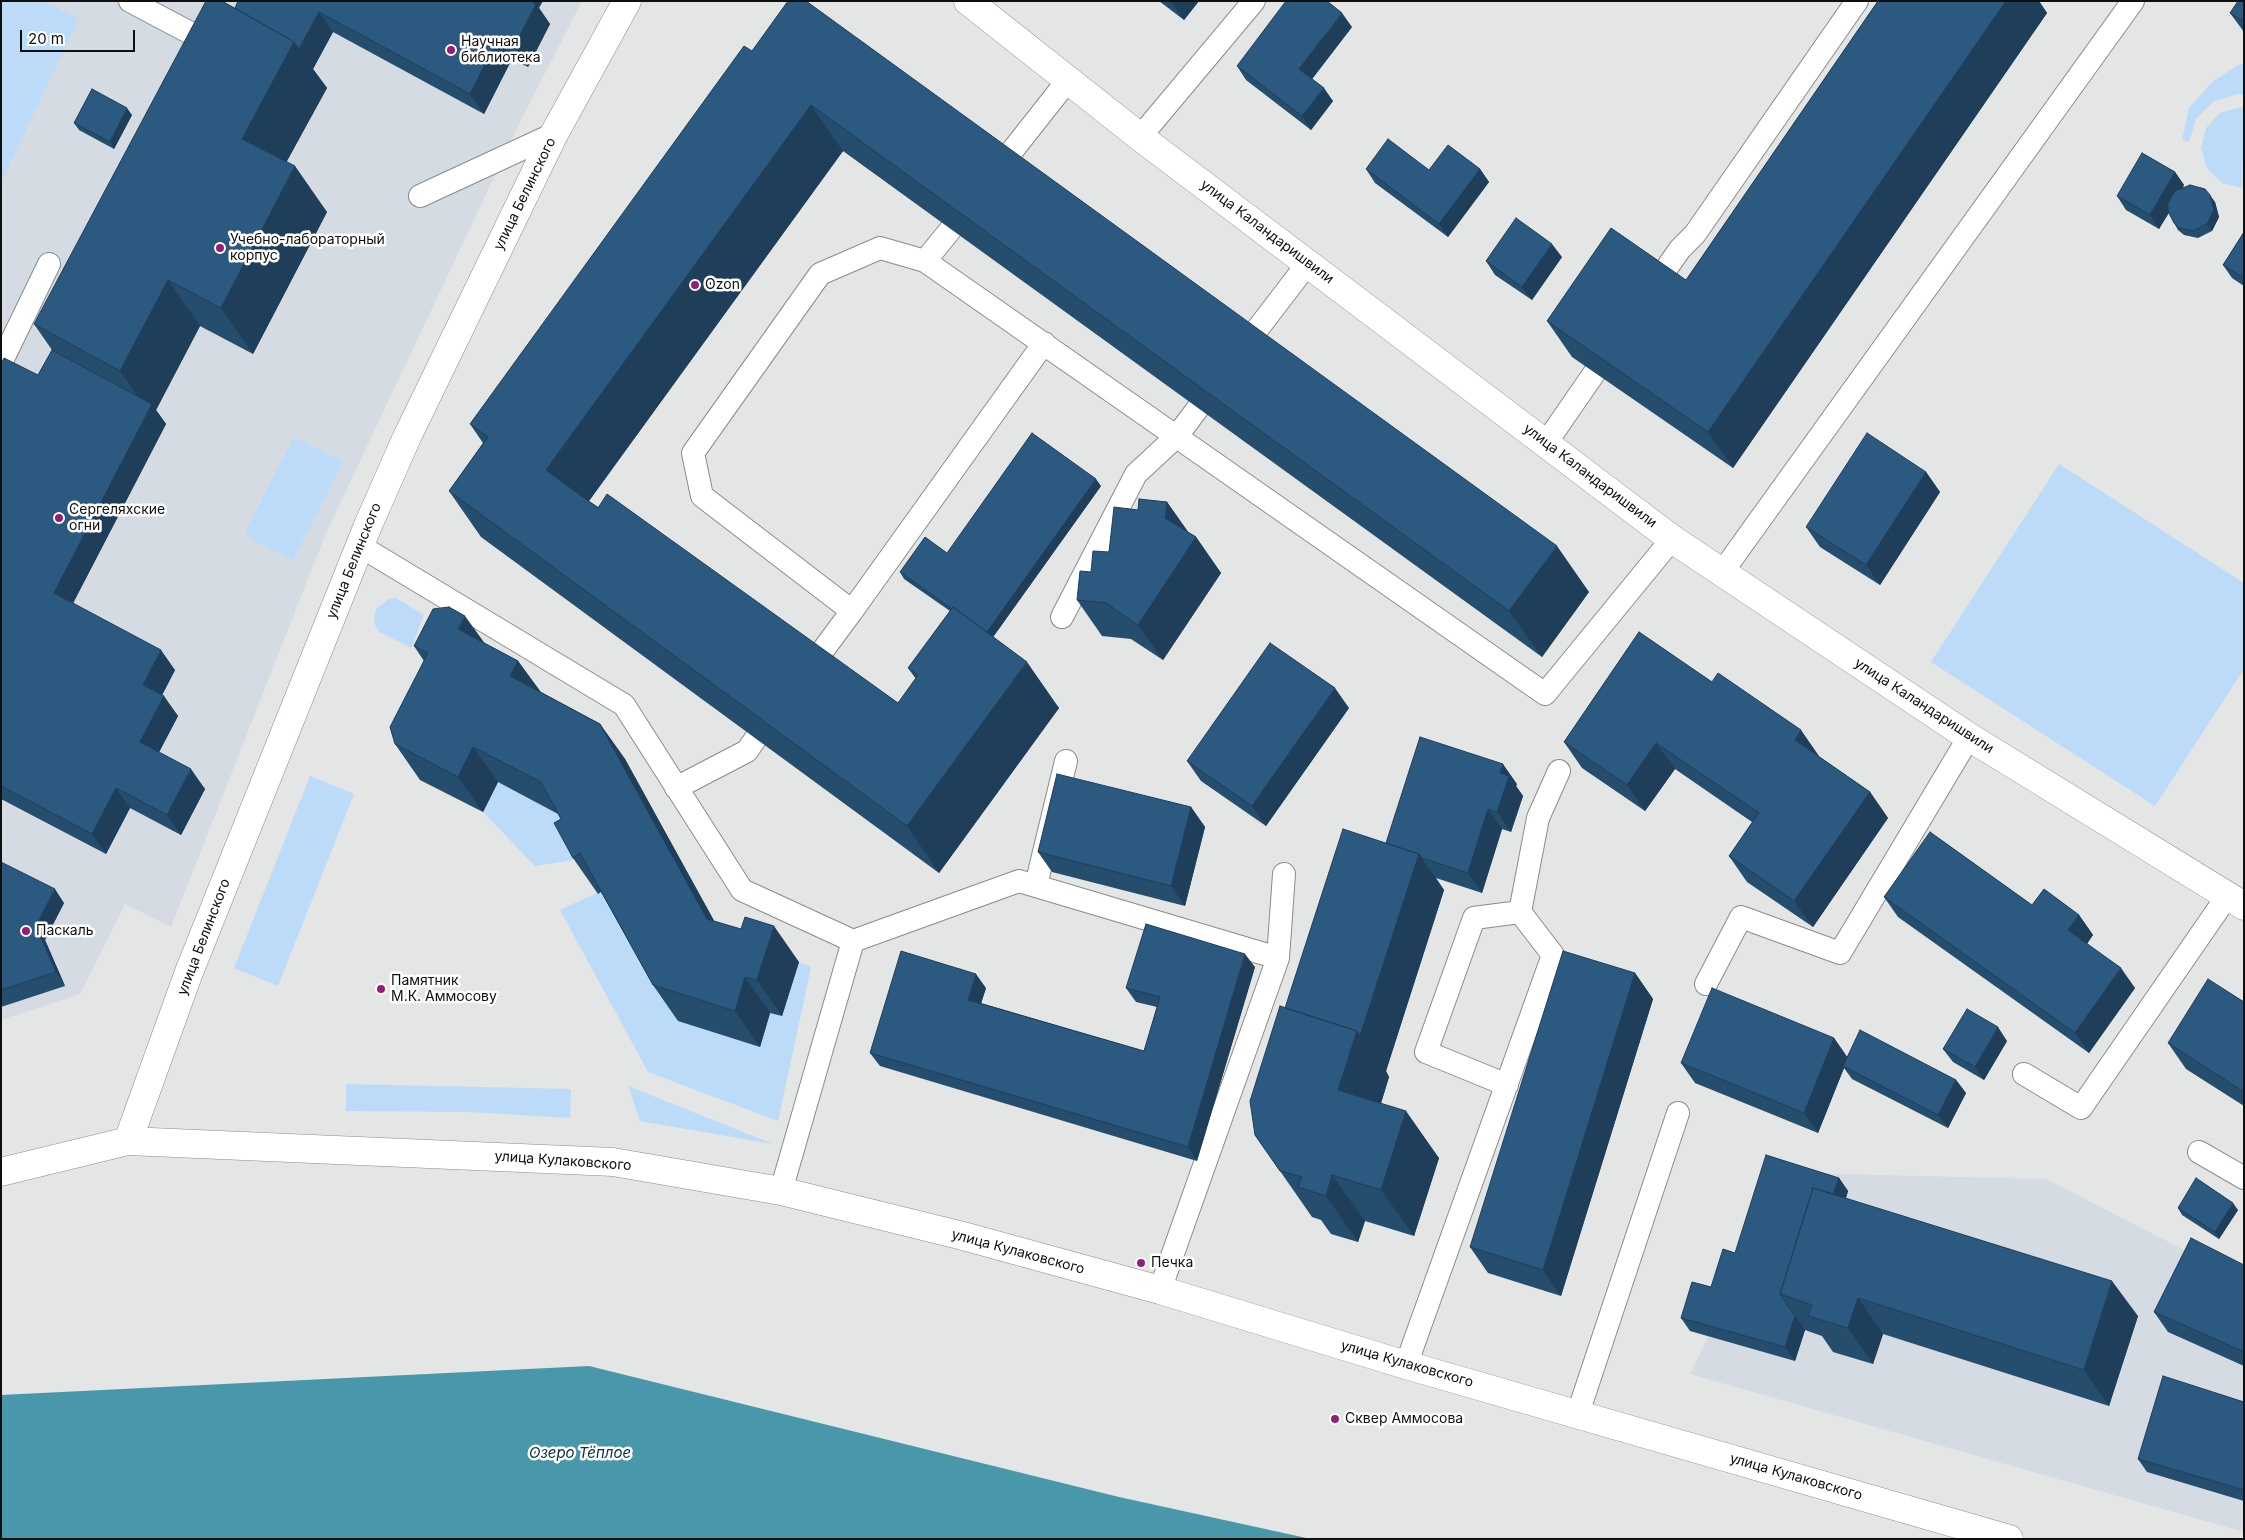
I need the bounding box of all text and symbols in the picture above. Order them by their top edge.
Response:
scale bar [22,20,138,52]
text: 20 m [28,29,64,48]
place label: Научная библиотека [461,34,540,66]
marker: Научная библиотека [445,44,457,56]
street label: улица Белинского [490,135,560,253]
street label: улица Каландаришвили [1197,176,1337,288]
place label: Учебно-лабораторный корпус [230,232,385,264]
marker: Учебно-лабораторный корпус [214,242,226,254]
place label: Ozon [705,277,740,293]
marker: Ozon [689,279,701,291]
street label: улица Каландаришвили [1520,420,1660,532]
street label: улица Белинского [323,501,385,621]
place label: Сергеляхские огни [69,502,165,534]
marker: Сергеляхские огни [53,512,65,524]
street label: улица Каландаришвили [1851,655,1997,757]
street label: улица Белинского [174,876,234,998]
place label: Паскаль [36,923,94,939]
marker: Паскаль [20,925,32,937]
place label: Памятник М.К. Аммосову [391,973,497,1006]
marker: Памятник М.К. Аммосову [375,983,387,995]
street label: улица Кулаковского [494,1148,632,1174]
street label: улица Кулаковского [950,1226,1086,1278]
place label: Печка [1151,1255,1193,1271]
marker: Печка [1135,1257,1147,1269]
street label: улица Кулаковского [1339,1337,1475,1391]
place label: Сквер Аммосова [1345,1411,1463,1427]
marker: Сквер Аммосова [1329,1413,1341,1425]
water label: Озеро Тёплое [529,1444,631,1462]
street label: улица Кулаковского [1728,1450,1864,1504]

